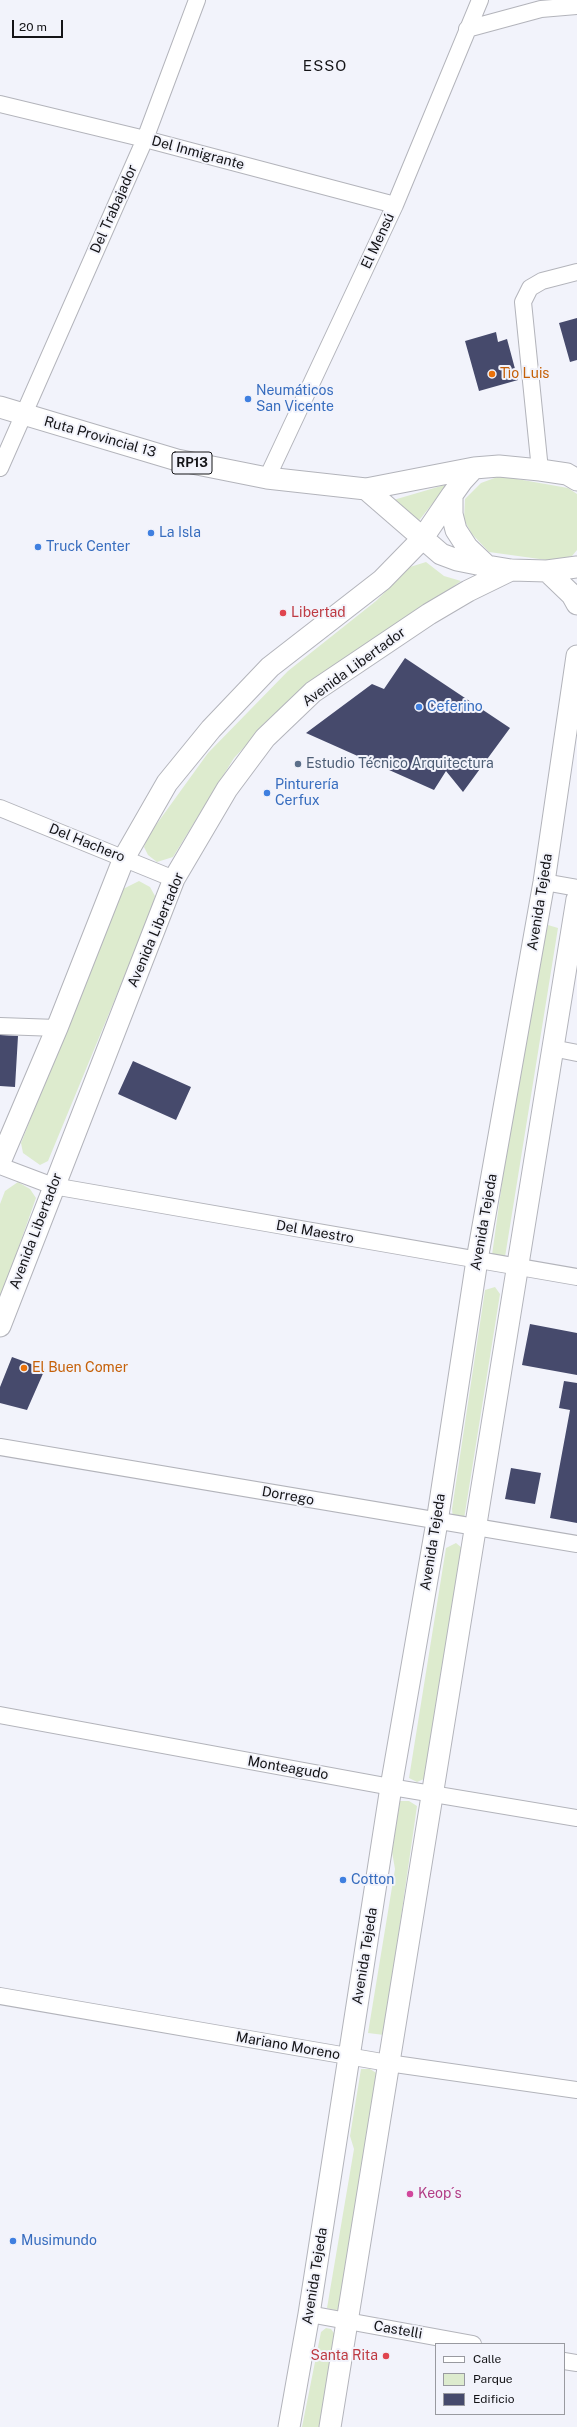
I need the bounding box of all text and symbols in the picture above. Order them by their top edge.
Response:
scale bar [14,12,65,38]
text: 20 m [19,20,47,34]
district label: ESSO [303,57,347,75]
street label: Del Inmigrante [150,133,246,173]
street label: Del Trabajador [87,162,141,256]
street label: El Mensú [358,210,398,272]
place label: Tìo Luis [500,366,549,382]
marker: Tìo Luis [487,369,497,379]
place label: Neumáticos San Vicente [256,383,334,416]
marker: Neumáticos San Vicente [243,394,253,404]
street label: Ruta Provincial 13 [42,413,158,461]
road number: RP13 [172,452,212,474]
place label: La Isla [159,525,201,541]
marker: La Isla [146,528,156,538]
place label: Truck Center [46,539,130,555]
marker: Truck Center [33,542,43,552]
place label: Libertad [291,605,346,621]
marker: Libertad [278,608,288,618]
street label: Avenida Libertador [299,624,409,710]
place label: Ceferino [427,699,483,715]
marker: Ceferino [414,702,424,712]
place label: Estudio Técnico Arquitectura [306,756,494,772]
marker: Estudio Técnico Arquitectura [293,759,303,769]
place label: Pinturería Cerfux [275,777,339,810]
marker: Pinturería Cerfux [262,788,272,798]
street label: Del Hachero [47,820,127,866]
street label: Avenida Tejeda [524,852,556,952]
street label: Avenida Libertador [124,870,188,990]
street label: Avenida Libertador [6,1171,66,1291]
street label: Avenida Tejeda [467,1172,501,1272]
street label: Del Maestro [275,1217,355,1247]
place label: El Buen Comer [32,1360,128,1376]
marker: El Buen Comer [19,1363,29,1373]
street label: Dorrego [261,1483,315,1509]
street label: Avenida Tejeda [417,1492,449,1592]
street label: Monteagudo [246,1753,330,1783]
place label: Cotton [351,1872,394,1888]
marker: Cotton [338,1875,348,1885]
street label: Avenida Tejeda [349,1906,381,2006]
street label: Mariano Moreno [235,2029,341,2063]
place label: Keop´s [418,2186,461,2202]
marker: Keop´s [405,2189,415,2199]
street label: Avenida Tejeda [299,2226,331,2326]
place label: Musimundo [21,2233,97,2249]
marker: Musimundo [8,2236,18,2246]
street label: Castelli [372,2317,424,2343]
legend [435,2343,565,2415]
place label: Santa Rita [311,2348,378,2364]
marker: Santa Rita [381,2351,391,2361]
text: Calle [473,2352,501,2366]
text: Parque [473,2372,513,2386]
text: Edificio [473,2392,515,2406]

